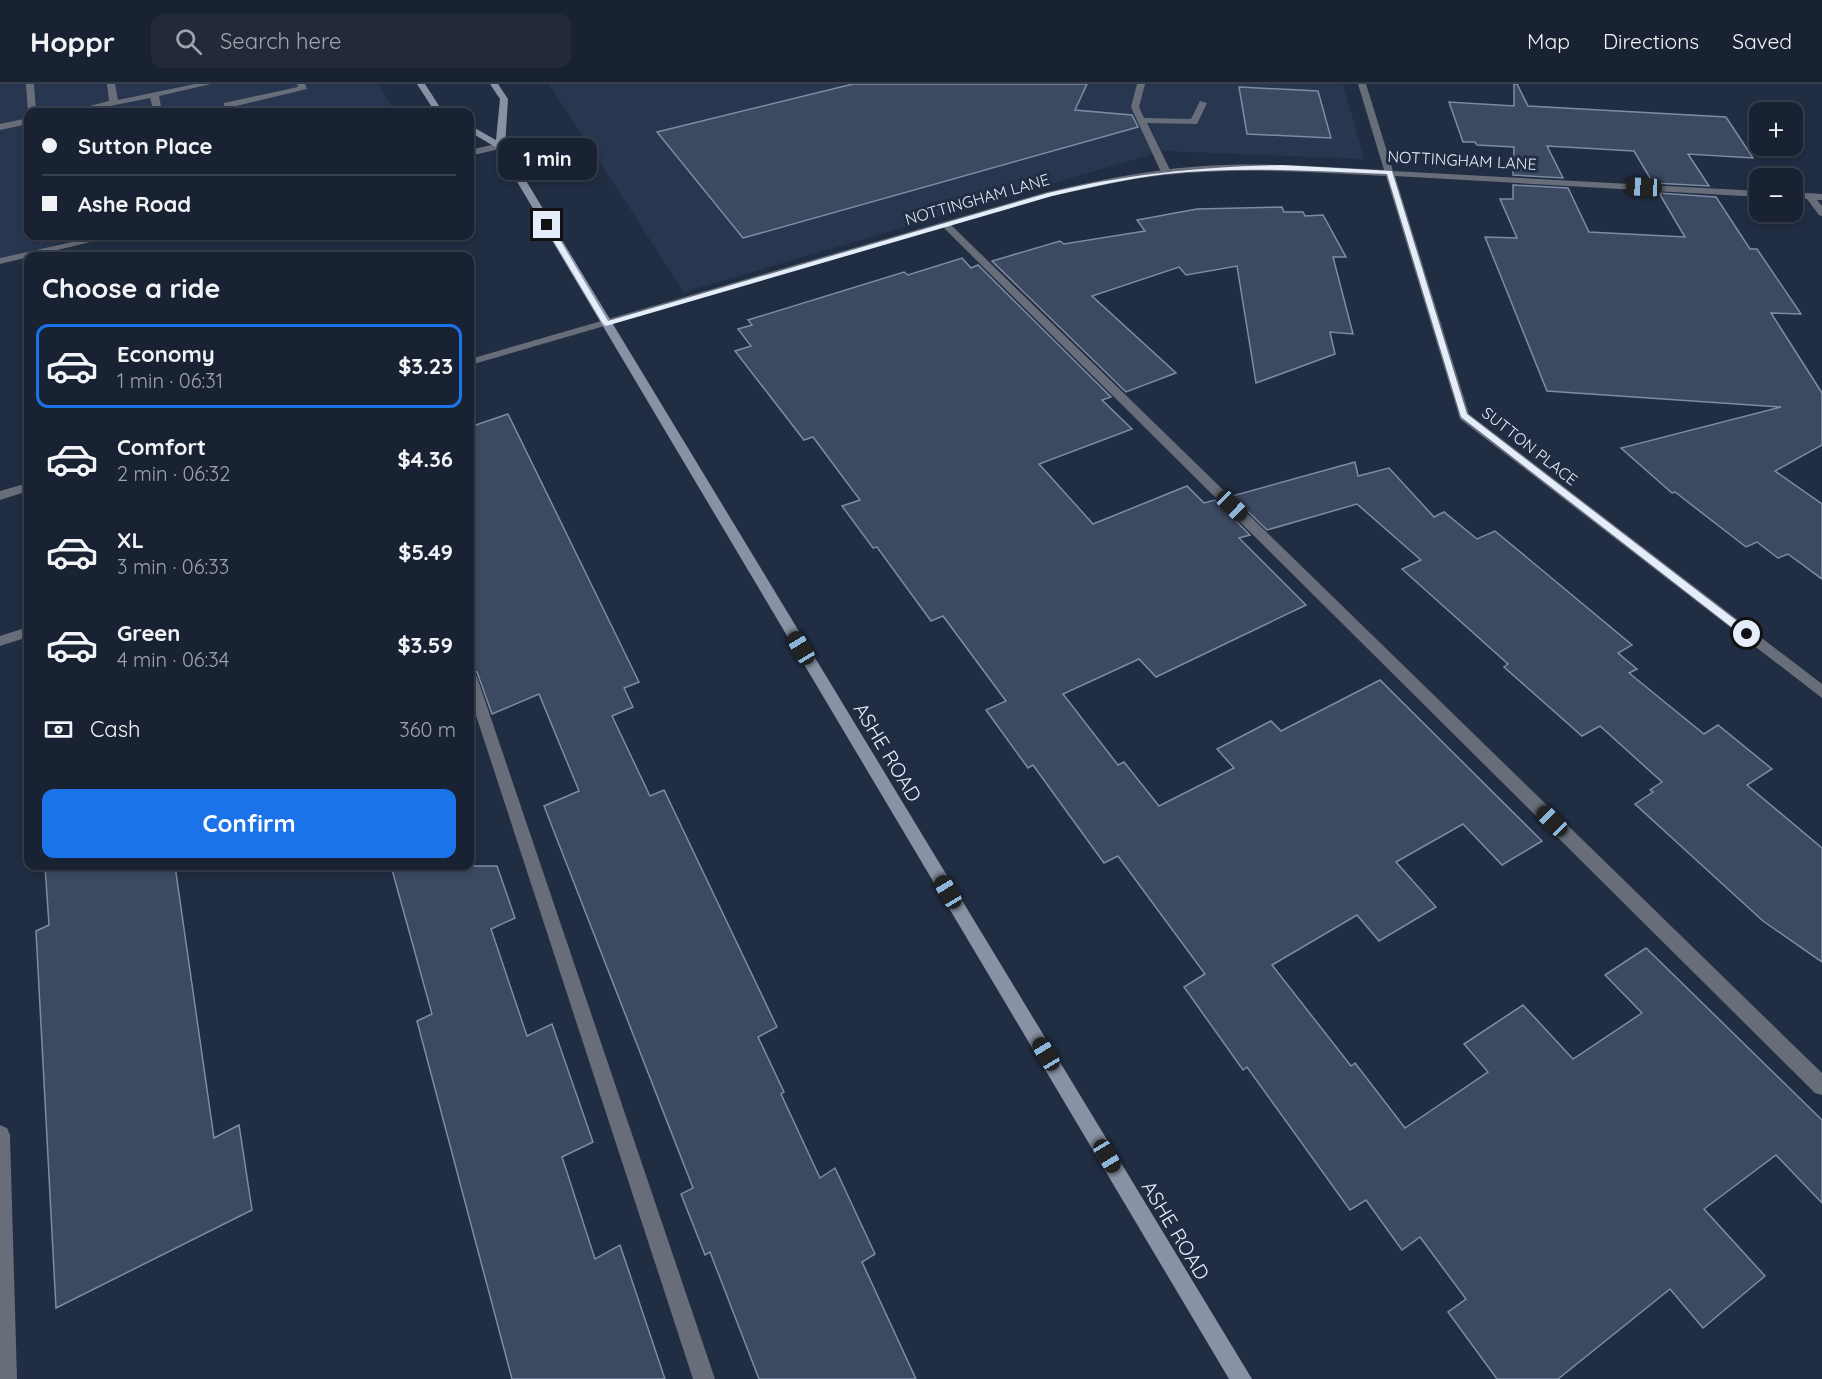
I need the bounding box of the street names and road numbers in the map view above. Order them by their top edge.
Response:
street label: NOTTINGHAM LANE [1387,146,1537,174]
street label: NOTTINGHAM LANE [903,169,1051,229]
street label: SUTTON PLACE [1478,402,1582,490]
street label: ASHE ROAD [849,698,927,806]
street label: ASHE ROAD [1137,1176,1215,1284]

